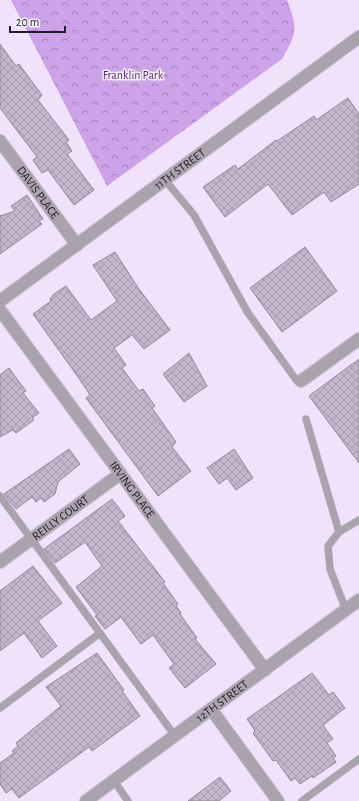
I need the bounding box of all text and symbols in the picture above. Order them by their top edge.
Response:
scale bar [10,8,65,34]
text: 20 m [16,16,39,28]
park label: Franklin Park [103,69,164,81]
street label: 11TH STREET [152,146,207,191]
street label: DAVIS PLACE [15,164,61,221]
street label: IRVING PLACE [108,459,157,520]
street label: REILLY COURT [30,493,91,542]
street label: 12TH STREET [194,678,250,724]

